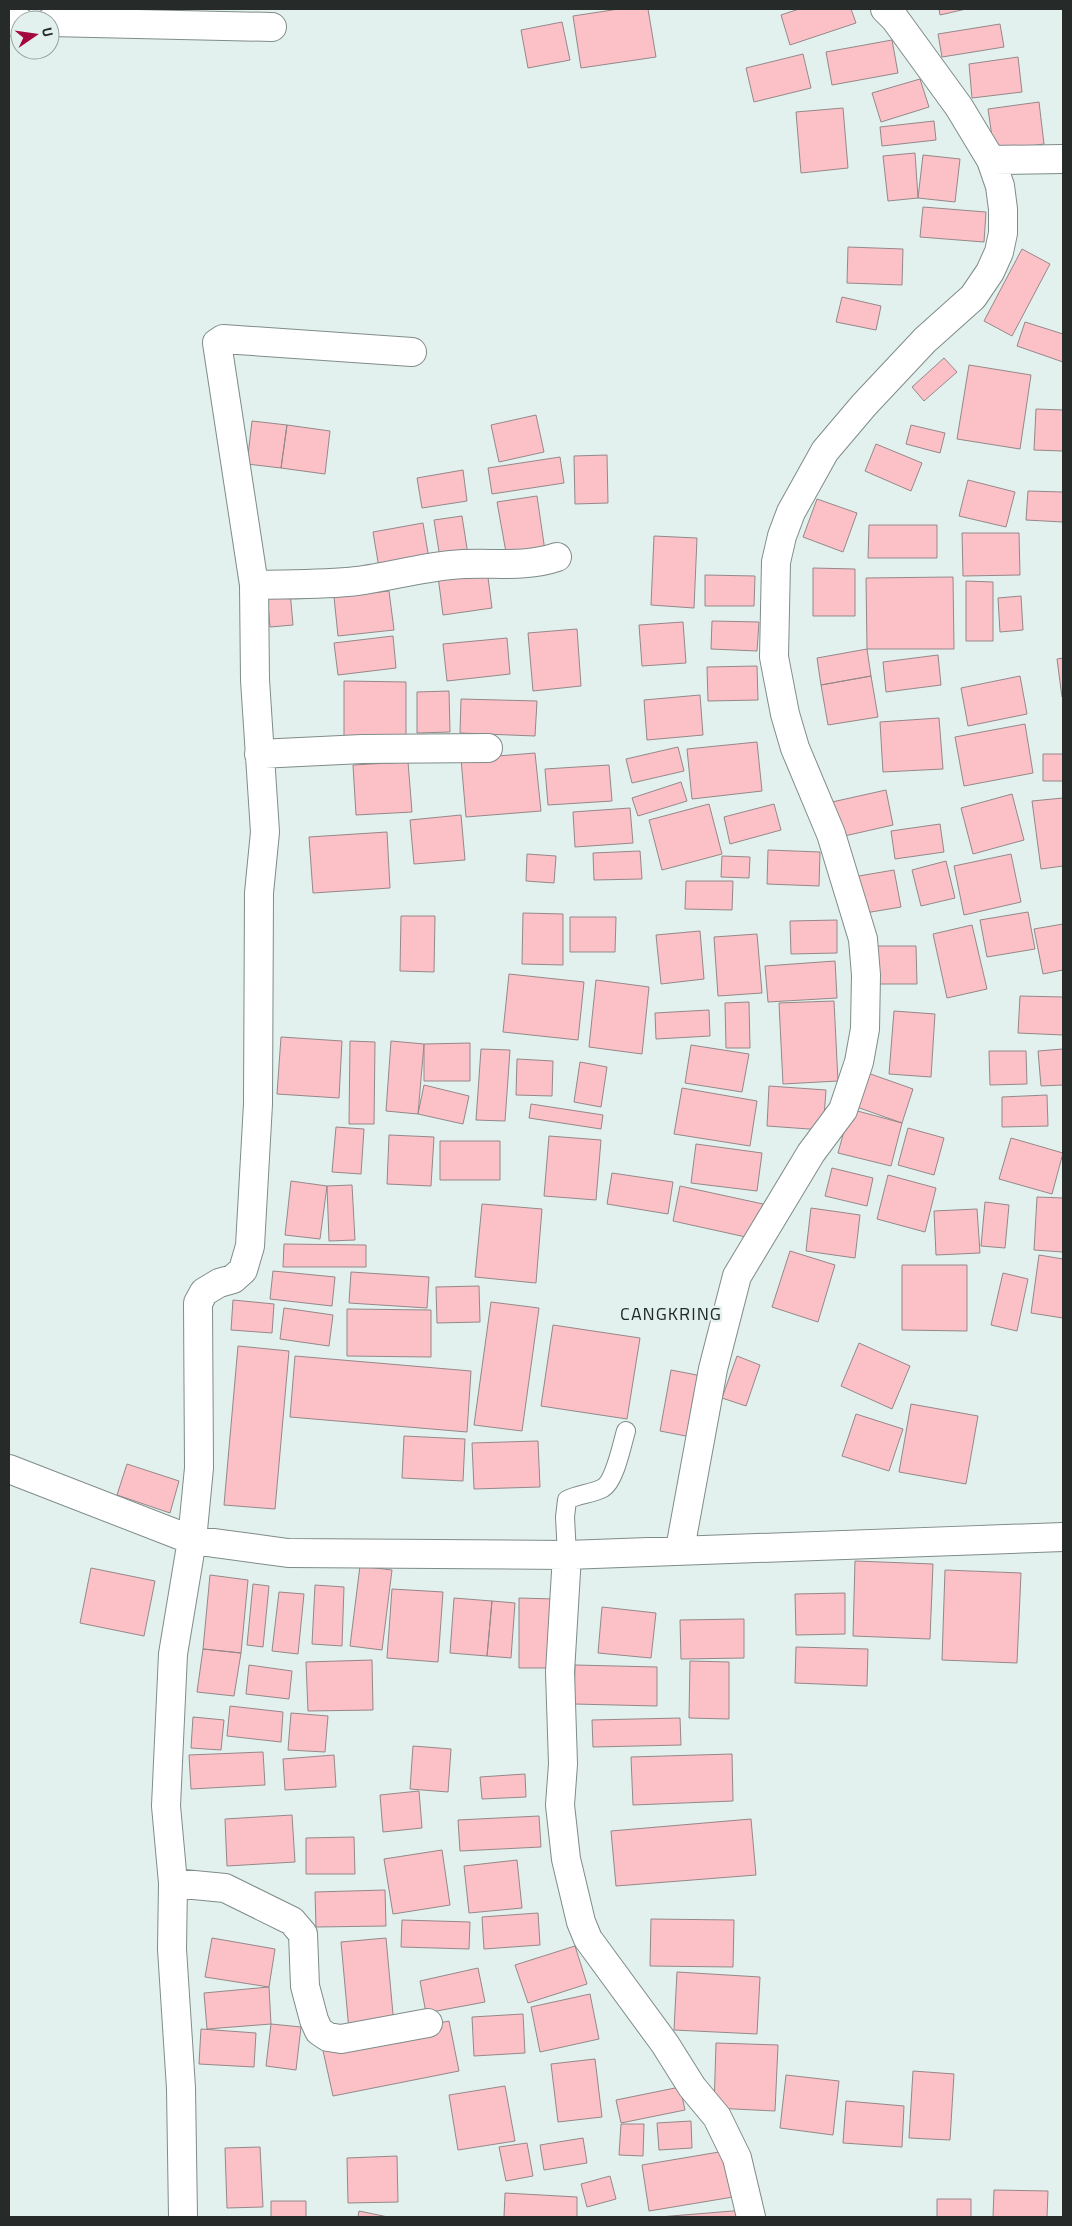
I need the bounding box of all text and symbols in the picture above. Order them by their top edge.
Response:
north arrow [10,10,60,60]
text: U [37,25,59,39]
district label: CANGKRING [620,1300,722,1327]

